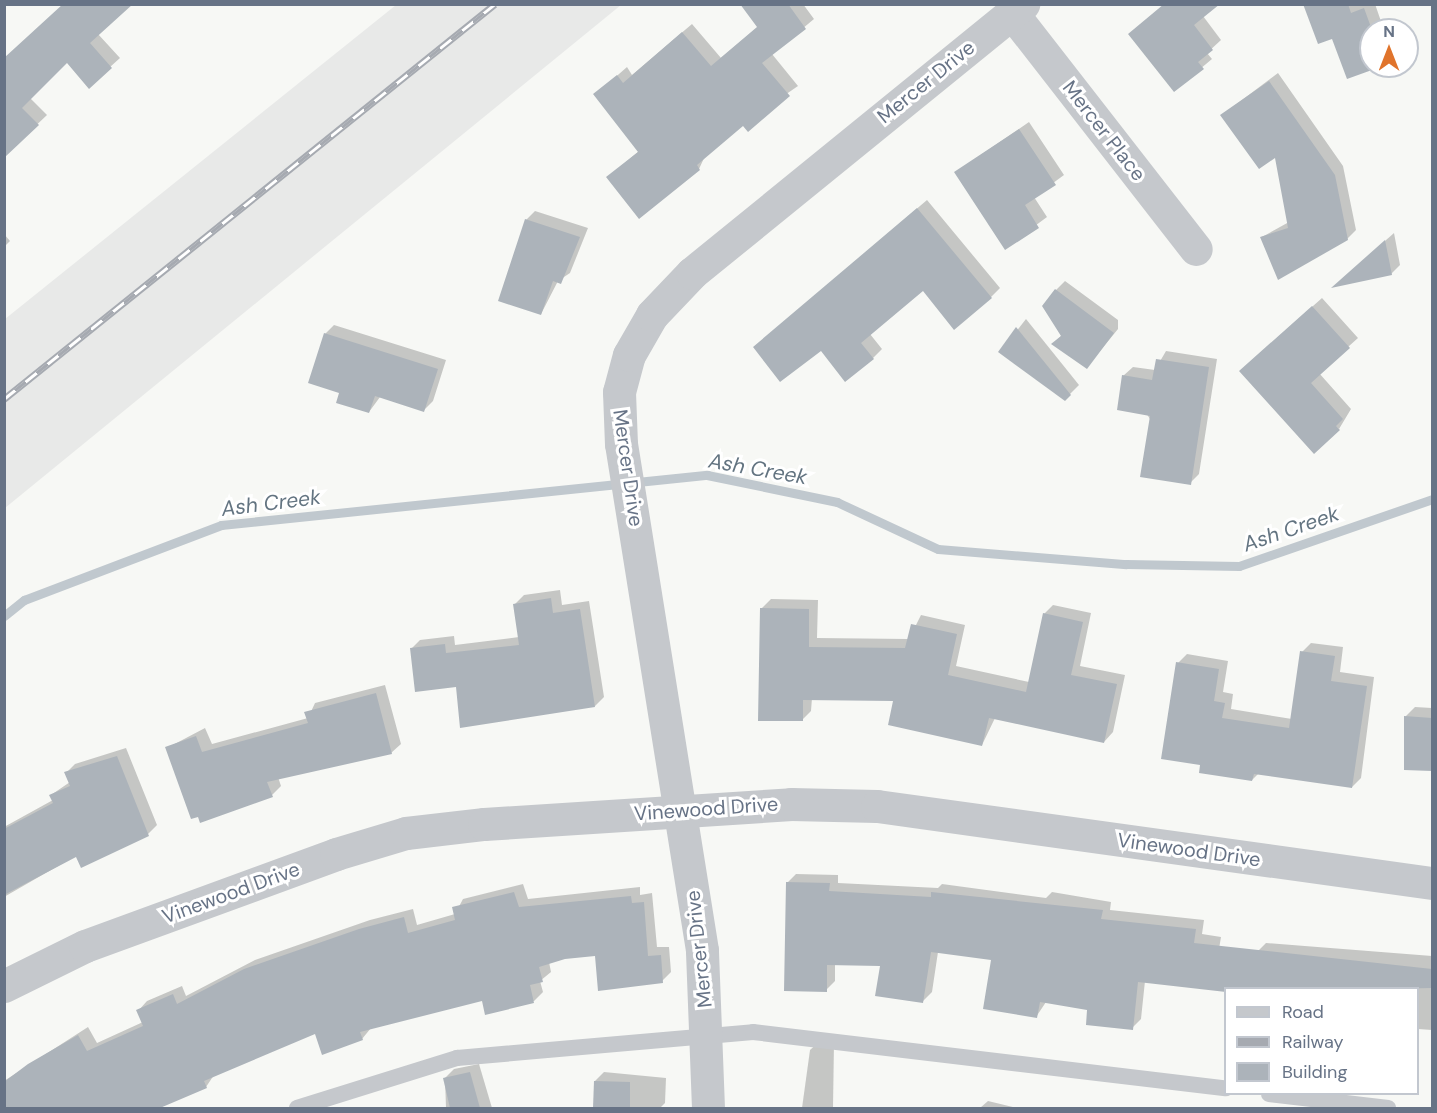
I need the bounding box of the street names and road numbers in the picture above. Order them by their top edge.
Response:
street label: Mercer Drive [873,36,979,128]
street label: Mercer Place [1057,76,1151,186]
street label: Mercer Drive [608,408,648,528]
street label: Vinewood Drive [633,792,779,826]
street label: Vinewood Drive [1116,828,1262,872]
street label: Vinewood Drive [159,857,303,929]
street label: Mercer Drive [681,889,717,1009]

